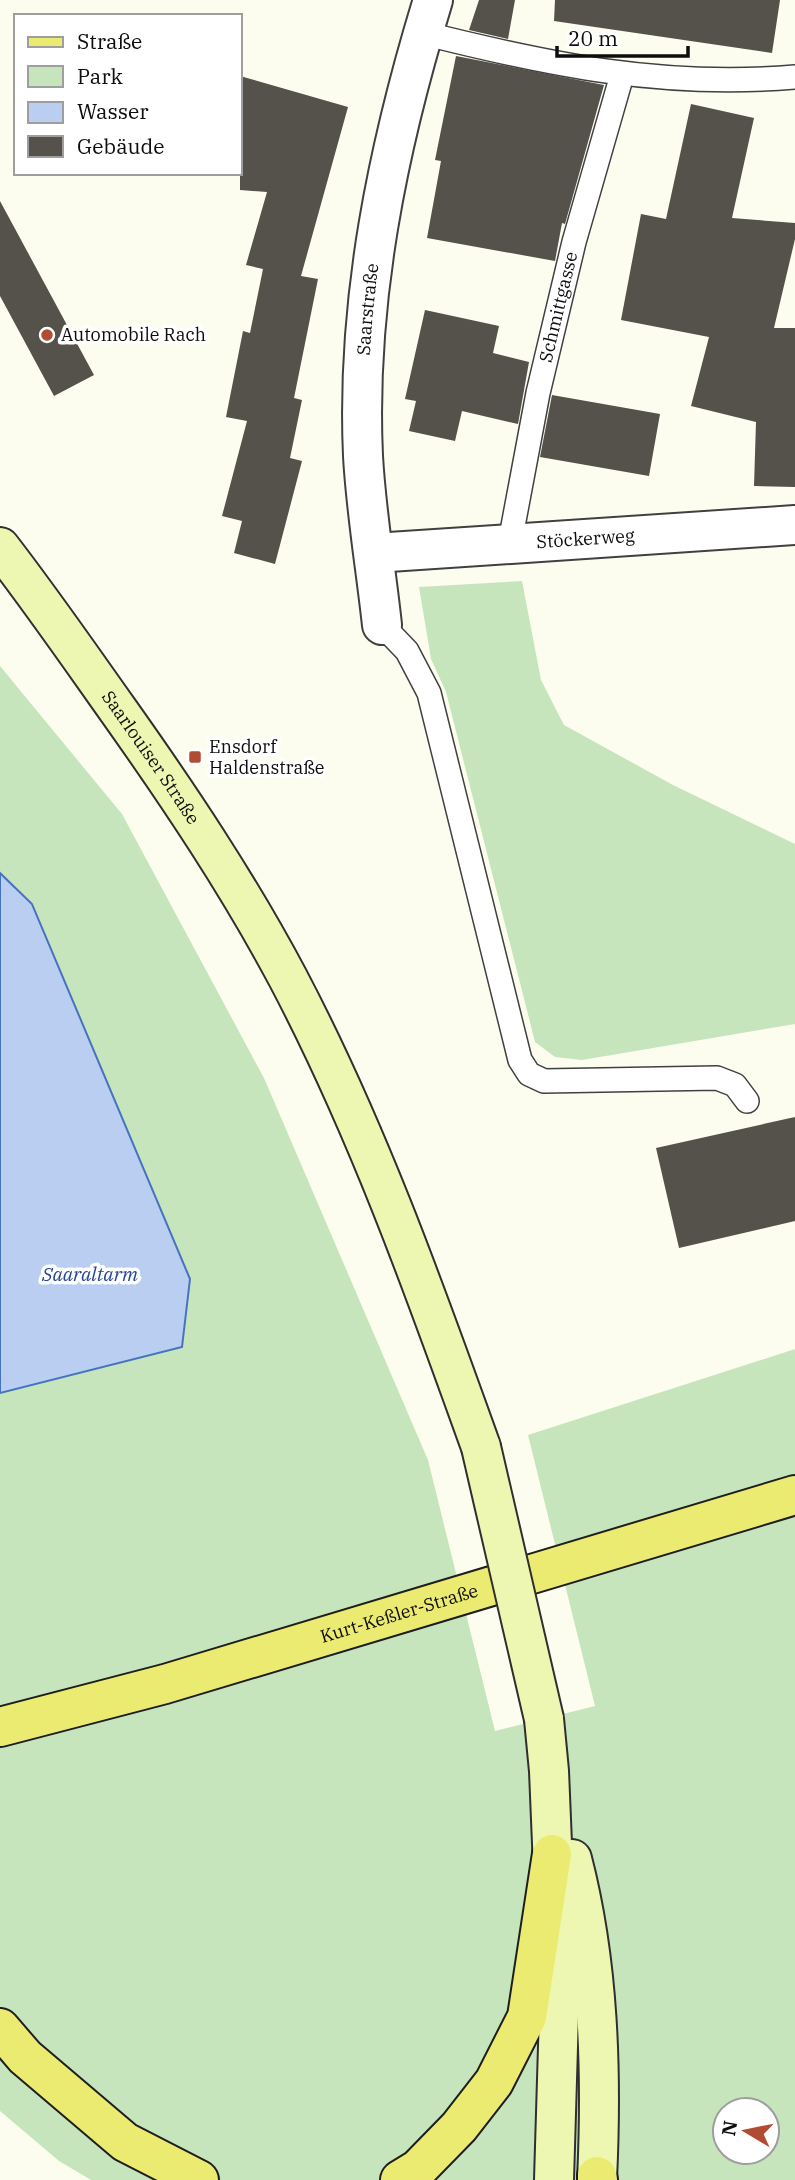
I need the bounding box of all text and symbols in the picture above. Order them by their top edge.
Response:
legend [14,14,242,175]
scale bar [557,14,688,58]
text: 20 m [568,24,618,52]
text: Straße [77,27,142,55]
text: Park [77,62,124,90]
text: Wasser [77,97,149,125]
text: Gebäude [77,132,165,160]
street label: Schmittgasse [534,249,582,365]
street label: Saarstraße [352,262,384,356]
place label: Automobile Rach [61,323,206,346]
marker: Automobile Rach [39,327,55,343]
street label: Stöckerweg [536,524,636,553]
street label: Saarlouiser Straße [97,686,205,829]
place label: Ensdorf Haldenstraße [209,735,325,779]
marker: Ensdorf Haldenstraße [187,749,203,765]
water label: Saaraltarm [41,1262,138,1286]
street label: Kurt-Keßler-Straße [317,1579,481,1648]
north arrow [711,2096,781,2166]
text: N [716,2119,742,2138]

